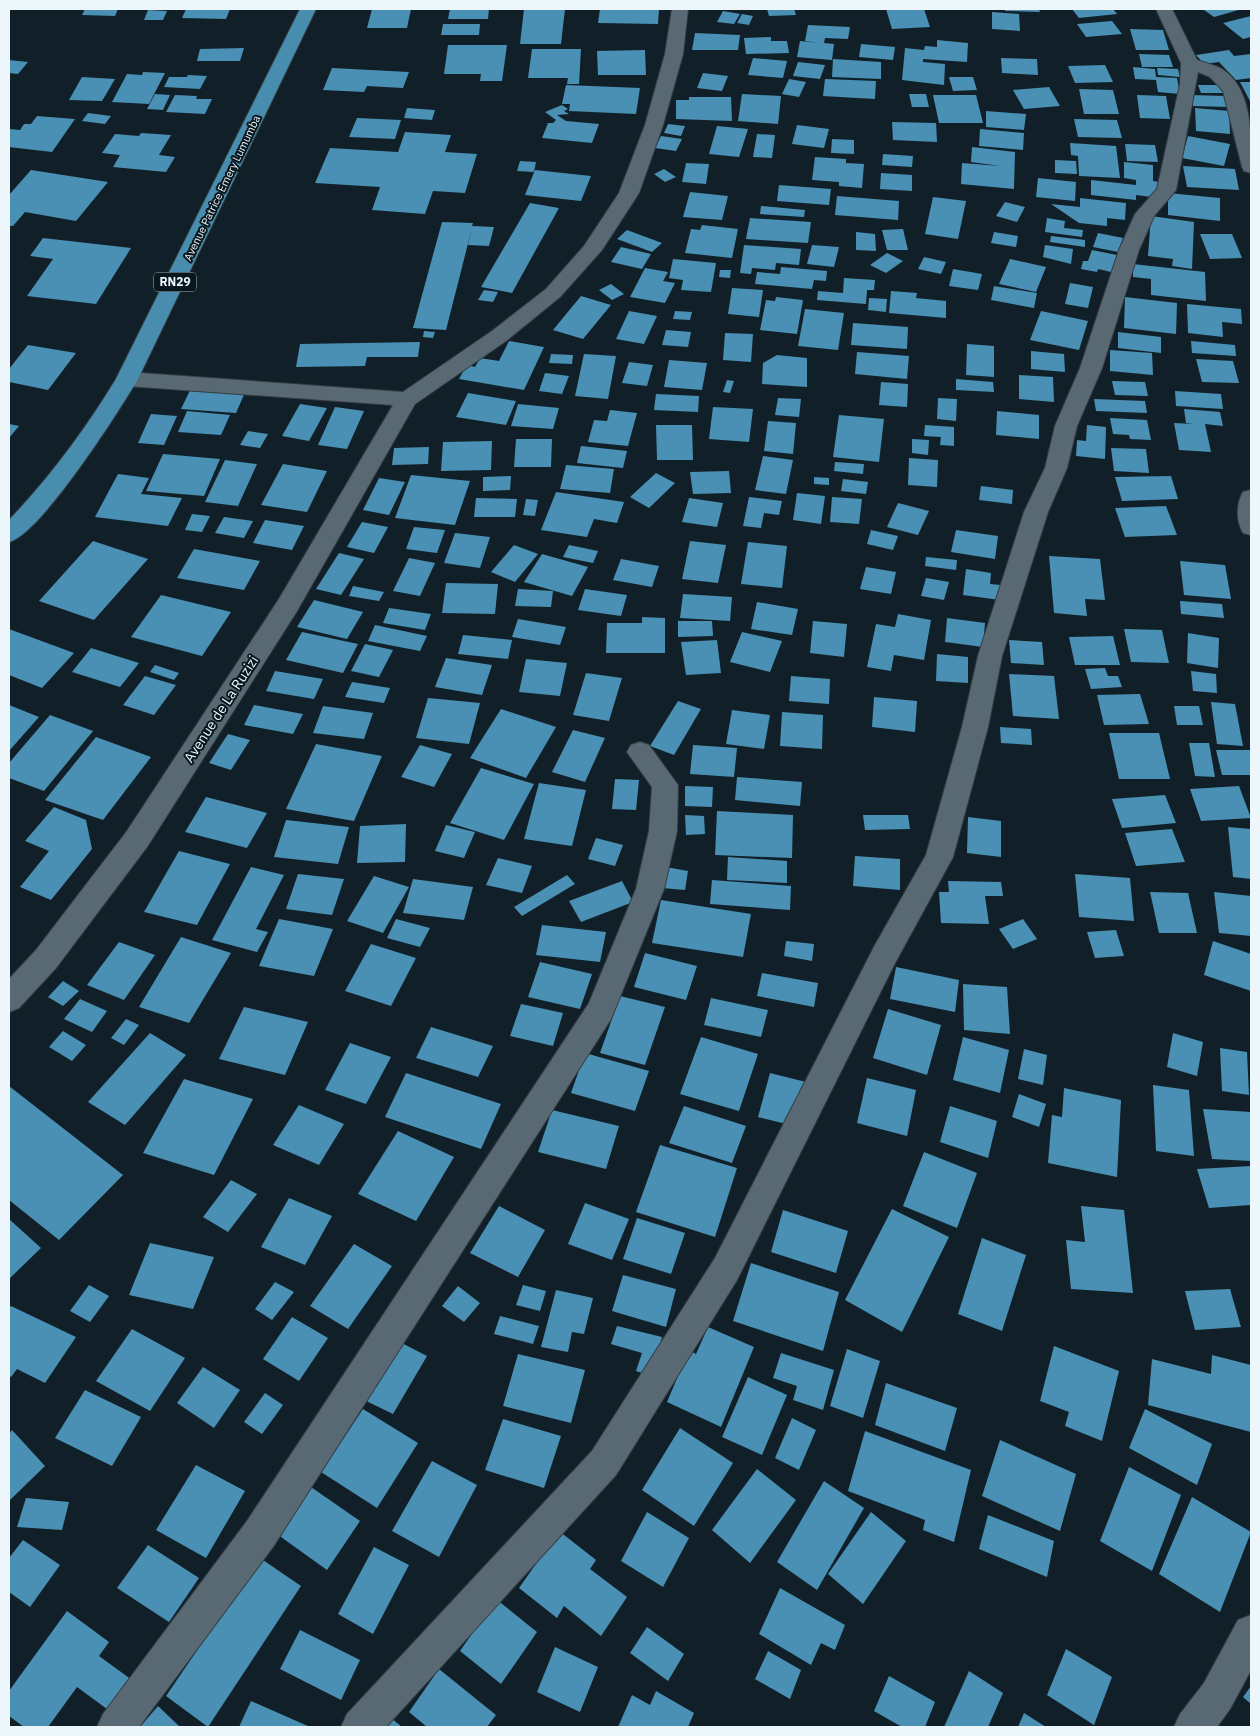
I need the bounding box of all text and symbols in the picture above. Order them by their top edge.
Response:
street label: Avenue Patrice Emery Lumumba [181,113,263,263]
road number: RN29 [154,272,196,292]
street label: Avenue de La Ruzizi [180,652,262,766]

